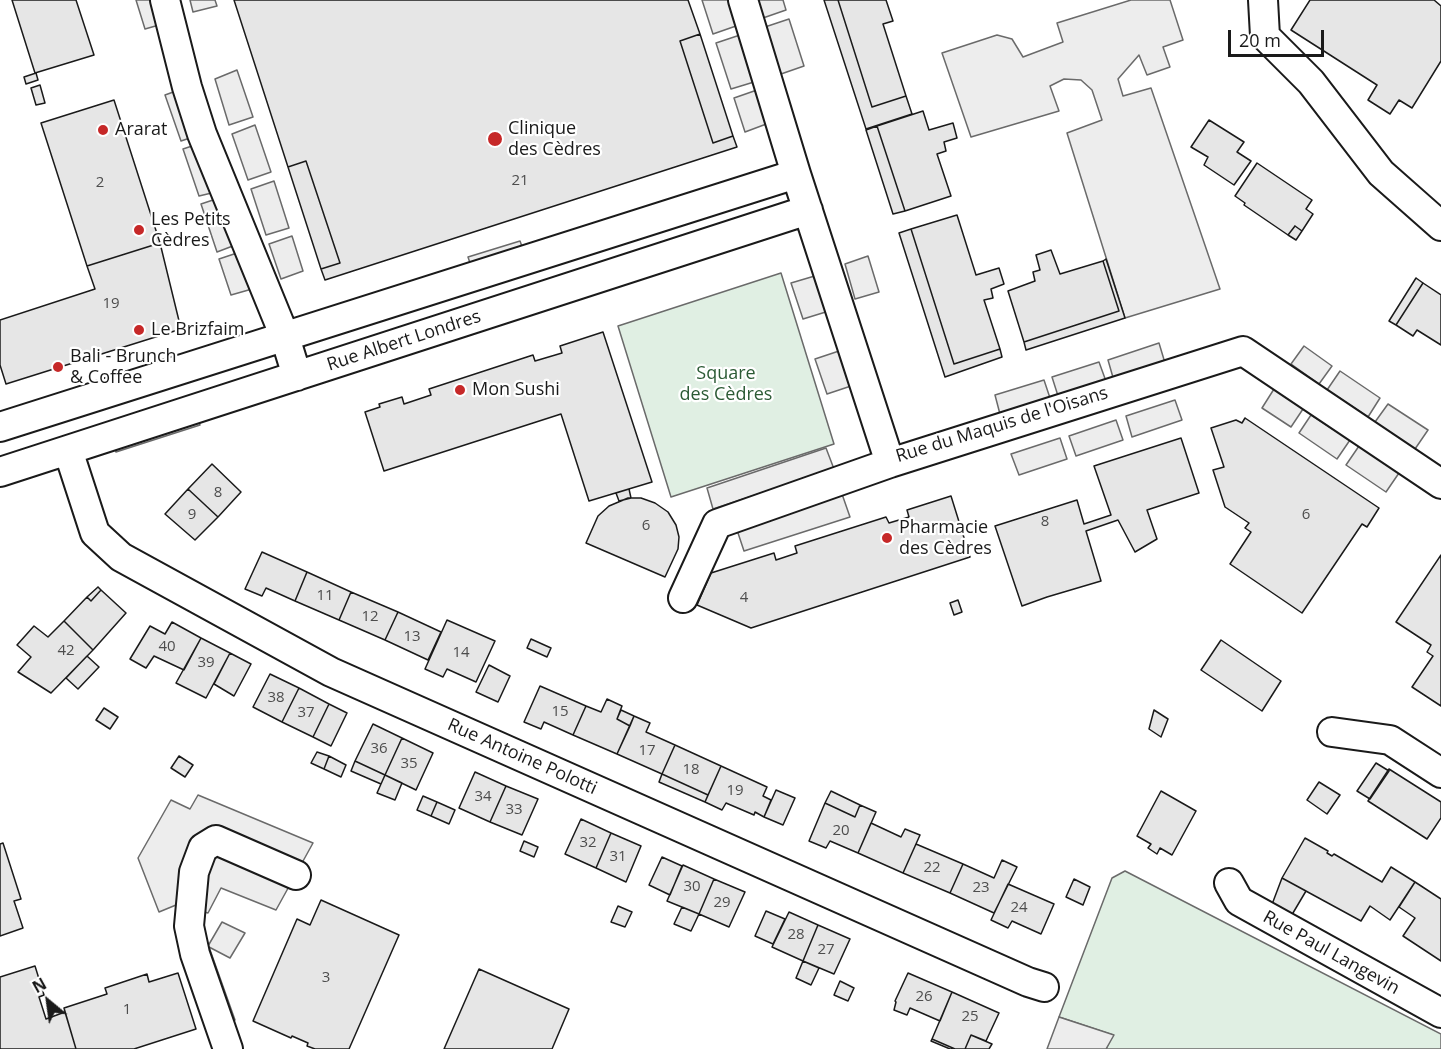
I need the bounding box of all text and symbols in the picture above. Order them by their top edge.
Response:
scale bar [1231,18,1327,56]
text: 20 m [1239,28,1281,52]
place label: Clinique des Cèdres [508,118,601,160]
place label: Ararat [115,119,168,141]
marker: Ararat [96,123,110,137]
marker: Clinique des Cèdres [486,130,504,148]
house number: 21 [511,172,529,190]
house number: 2 [96,174,104,192]
place label: Les Petits Cèdres [151,209,231,252]
marker: Les Petits Cèdres [132,223,146,237]
house number: 19 [102,295,120,313]
street label: Rue Albert Londres [324,306,484,376]
place label: Le Brizfaim [151,319,244,341]
marker: Le Brizfaim [132,323,146,337]
place label: Bali - Brunch & Coffee [70,346,177,388]
marker: Bali - Brunch & Coffee [51,360,65,374]
park label: Square des Cèdres [680,363,772,406]
place label: Mon Sushi [472,379,560,401]
street label: Rue du Maquis de l'Oisans [893,382,1111,468]
marker: Mon Sushi [453,383,467,397]
house number: 8 [214,484,222,502]
house number: 9 [188,506,196,524]
house number: 6 [1302,506,1310,524]
house number: 8 [1041,513,1049,531]
house number: 6 [642,517,650,535]
place label: Pharmacie des Cèdres [899,517,992,560]
marker: Pharmacie des Cèdres [880,531,894,545]
house number: 11 [316,587,334,605]
house number: 4 [740,589,748,607]
house number: 12 [361,608,379,626]
house number: 13 [403,628,421,646]
house number: 40 [158,638,176,656]
house number: 42 [57,642,75,660]
house number: 14 [452,644,470,662]
house number: 39 [197,654,215,672]
house number: 38 [267,689,285,707]
house number: 15 [551,703,569,721]
house number: 37 [297,704,315,722]
street label: Rue Antoine Polotti [444,714,600,800]
house number: 36 [370,740,388,758]
house number: 17 [638,742,656,760]
house number: 35 [400,755,418,773]
house number: 18 [682,761,700,779]
house number: 19 [726,782,744,800]
house number: 34 [474,788,492,806]
house number: 33 [505,801,523,819]
house number: 20 [832,822,850,840]
house number: 32 [579,834,597,852]
house number: 31 [609,848,627,866]
house number: 22 [923,859,941,877]
house number: 30 [683,878,701,896]
house number: 23 [972,879,990,897]
house number: 29 [713,894,731,912]
house number: 24 [1010,899,1028,917]
street label: Rue Paul Langevin [1259,906,1403,1000]
house number: 28 [787,926,805,944]
house number: 27 [817,941,835,959]
house number: 3 [322,969,330,987]
north arrow [18,971,78,1031]
text: N [28,972,50,998]
house number: 26 [915,988,933,1006]
house number: 1 [123,1001,131,1019]
house number: 25 [961,1008,979,1026]

